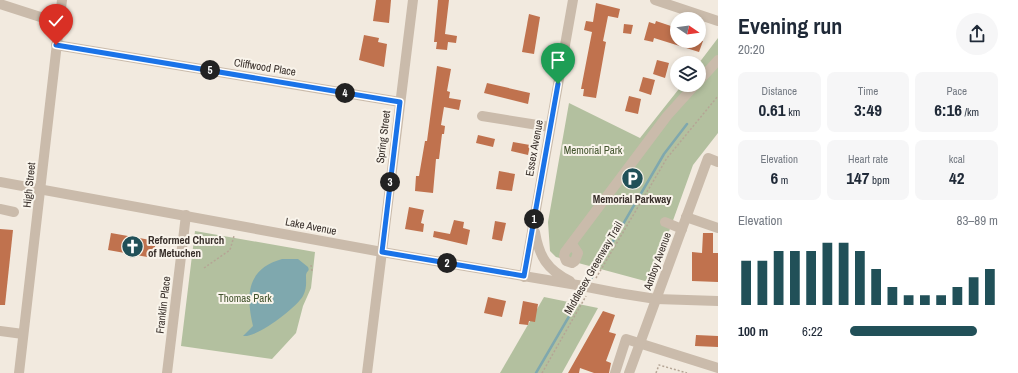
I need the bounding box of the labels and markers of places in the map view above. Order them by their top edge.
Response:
pin [39,4,73,45]
pin [541,43,575,84]
pin: 5 [200,60,220,80]
pin: 4 [335,83,355,103]
parking icon: Memorial Parkway [619,166,645,192]
pin: 3 [380,172,400,192]
place label: Memorial Parkway [593,192,671,206]
pin: 1 [524,209,544,229]
church icon: Reformed Church of Metuchen [119,233,145,259]
place label: Reformed Church of Metuchen [148,233,224,260]
pin: 2 [437,253,457,273]

